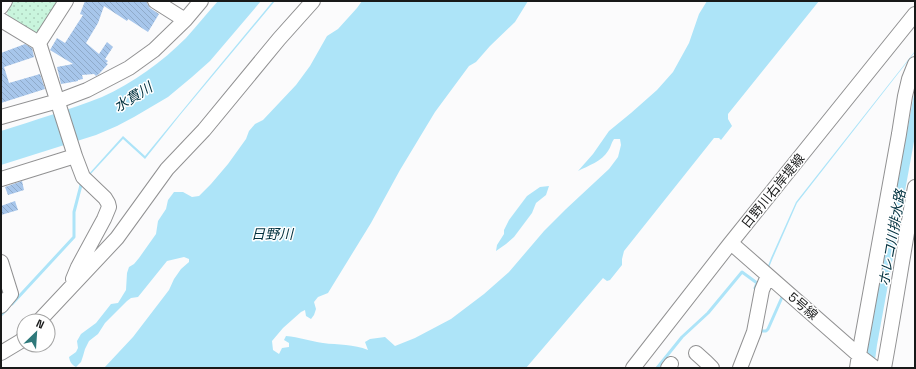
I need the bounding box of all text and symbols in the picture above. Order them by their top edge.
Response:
water label: 水貫川 [110,77,157,116]
street label: 日野川右岸堤線 [738,150,808,232]
water label: ホレコ川排水路 [875,187,910,288]
water label: 日野川 [251,225,295,243]
street label: 5号線 [785,288,821,324]
north arrow [16,313,56,353]
text: N [34,316,47,332]

